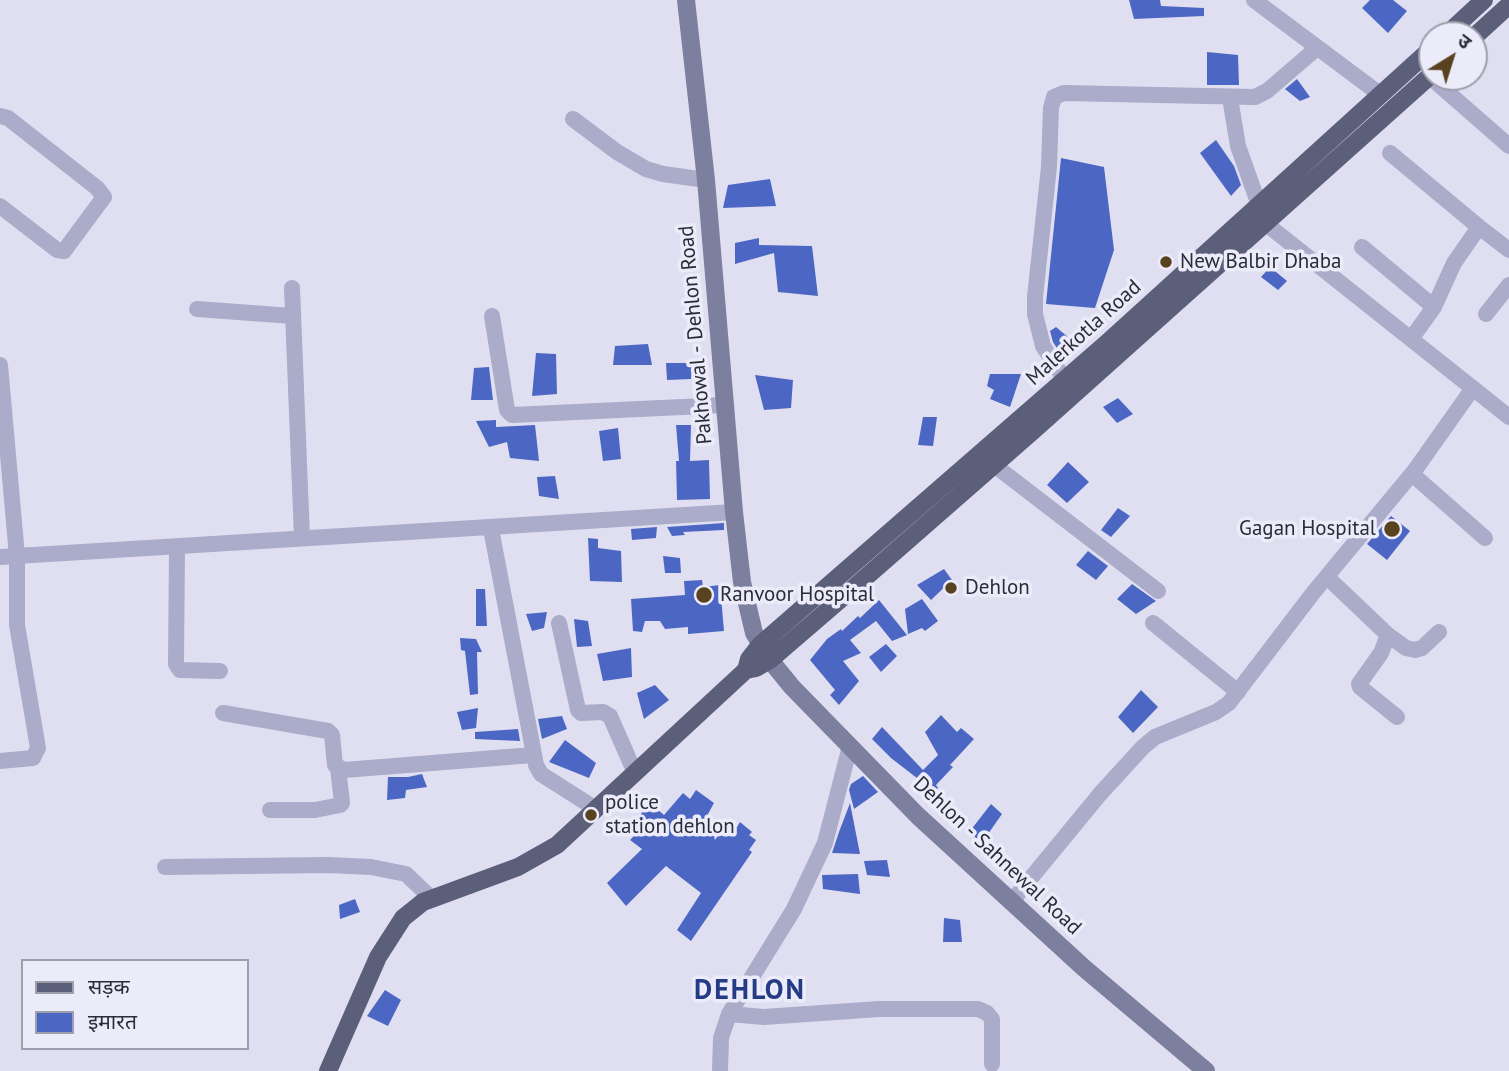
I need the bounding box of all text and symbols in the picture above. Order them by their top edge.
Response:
north arrow [1418,21,1488,91]
text: उ [1453,28,1476,54]
street label: Pakhowal - Dehlon Road [674,225,718,445]
place label: New Balbir Dhaba [1180,249,1342,275]
marker: New Balbir Dhaba [1158,254,1174,270]
street label: Malerkotla Road [1021,275,1147,391]
place label: Gagan Hospital [1239,516,1376,542]
marker: Gagan Hospital [1382,519,1402,539]
place label: Dehlon [965,575,1030,601]
marker: Dehlon [943,580,959,596]
place label: Ranvoor Hospital [720,582,874,608]
marker: Ranvoor Hospital [694,585,714,605]
street label: Dehlon - Sahnewal Road [908,772,1086,940]
place label: police station dehlon [605,790,735,840]
marker: police station dehlon [583,807,599,823]
legend [21,959,248,1050]
text: सड़क [88,973,130,1000]
district label: DEHLON [695,974,805,1008]
text: इमारत [88,1008,137,1035]

